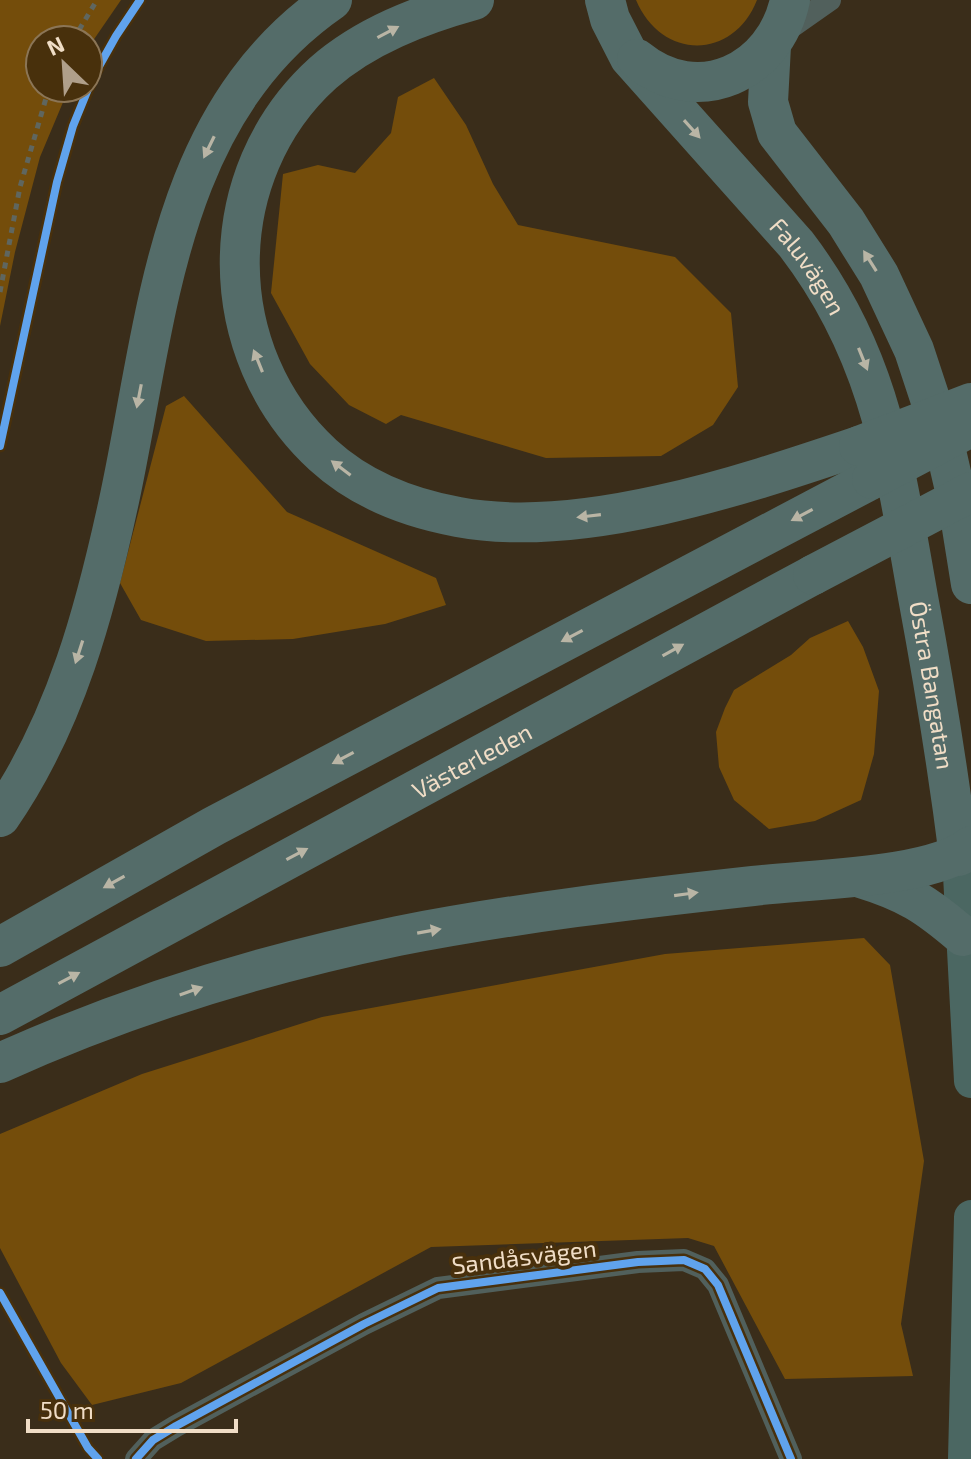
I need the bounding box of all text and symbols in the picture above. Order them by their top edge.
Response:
north arrow [24,24,104,104]
one-way arrow [376,25,399,38]
text: N [42,30,68,60]
one-way arrow [683,120,701,139]
one-way arrow [202,135,216,158]
street label: Faluvägen [765,211,853,319]
one-way arrow [864,250,878,272]
one-way arrow [857,347,870,371]
one-way arrow [251,349,264,373]
one-way arrow [132,384,145,409]
one-way arrow [331,461,351,477]
one-way arrow [791,509,814,522]
one-way arrow [576,510,601,523]
street label: Östra Bangatan [905,598,961,771]
one-way arrow [561,630,584,643]
one-way arrow [73,641,85,665]
one-way arrow [662,643,685,656]
street label: Västerleden [407,716,536,804]
one-way arrow [331,752,354,765]
one-way arrow [286,848,309,861]
one-way arrow [103,875,125,889]
one-way arrow [674,888,699,901]
one-way arrow [417,925,442,937]
one-way arrow [57,971,80,984]
one-way arrow [179,985,203,997]
street label: Sandåsvägen [450,1233,598,1279]
scale bar [28,1383,236,1433]
text: 50 m [40,1395,94,1424]

